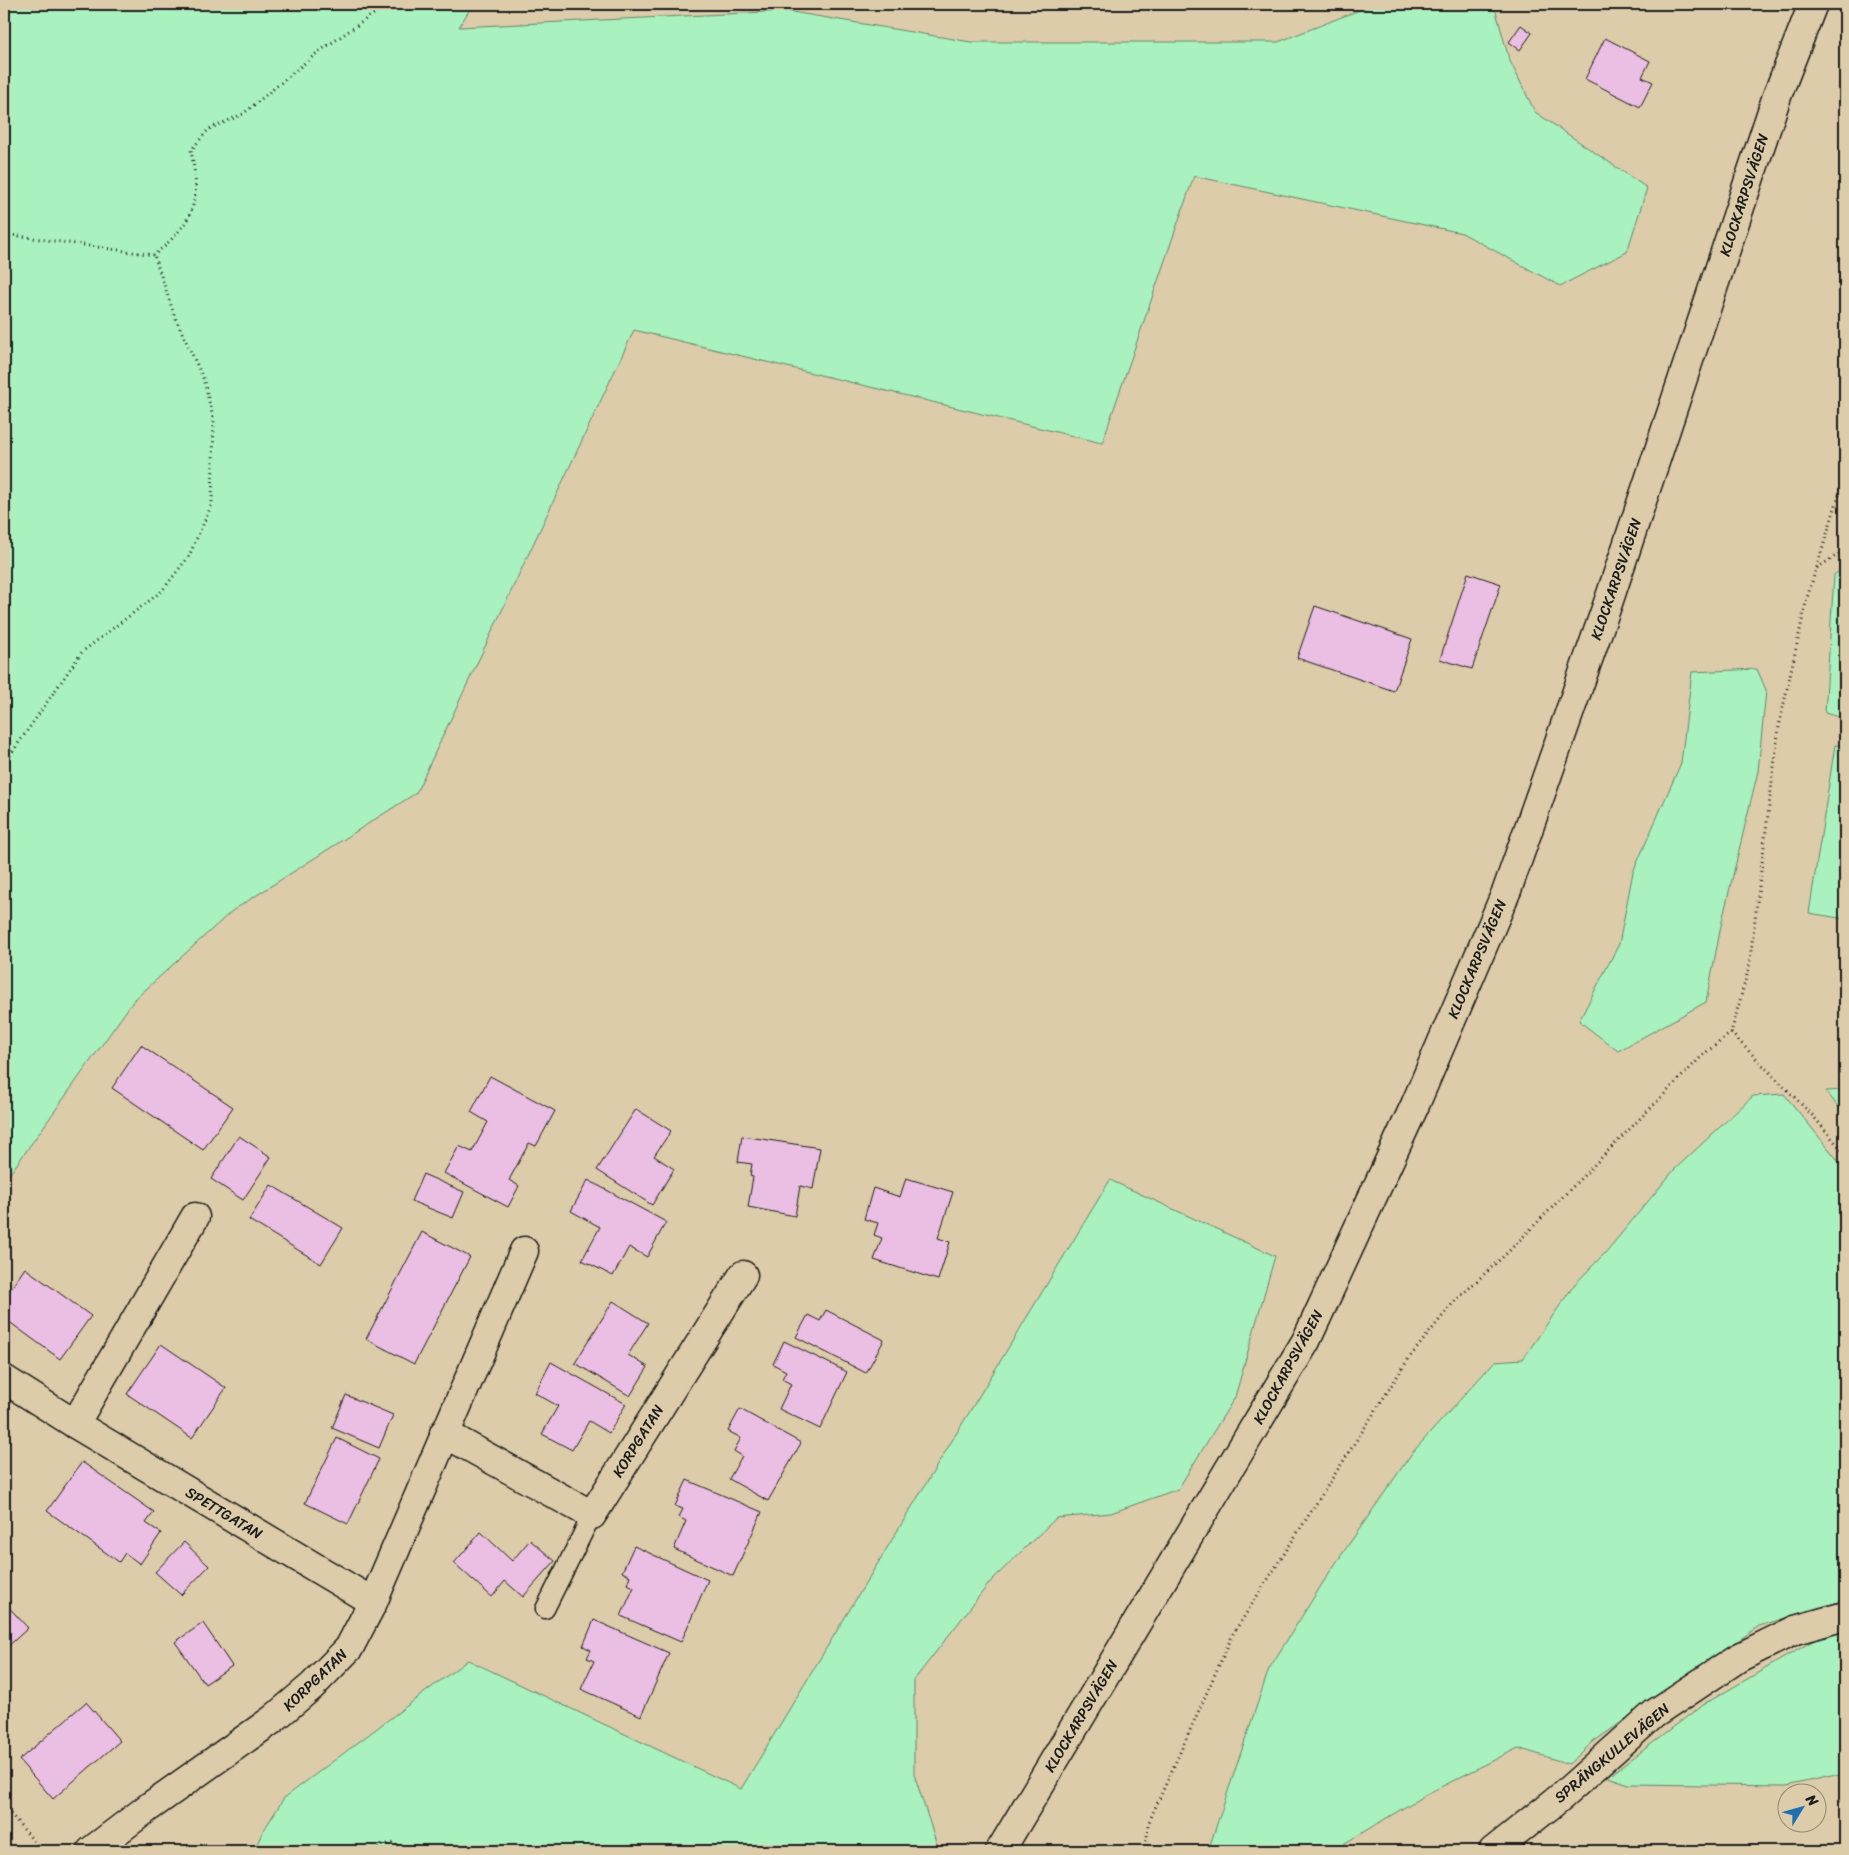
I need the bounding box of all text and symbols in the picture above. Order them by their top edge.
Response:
street label: KLOCKARPSVÄGEN [1712,130,1776,260]
street label: KLOCKARPSVÄGEN [1583,514,1649,644]
street label: KLOCKARPSVÄGEN [1440,895,1514,1023]
street label: KLOCKARPSVÄGEN [1246,1304,1331,1429]
street label: KORPGATAN [605,1399,671,1483]
street label: SPETTGATAN [180,1480,268,1547]
street label: KORPGATAN [276,1642,354,1718]
street label: KLOCKARPSVÄGEN [1037,1654,1125,1777]
street label: SPRÄNGKULLEVÄGEN [1548,1696,1676,1810]
north arrow [1776,1782,1826,1832]
text: N [1798,1788,1825,1812]

